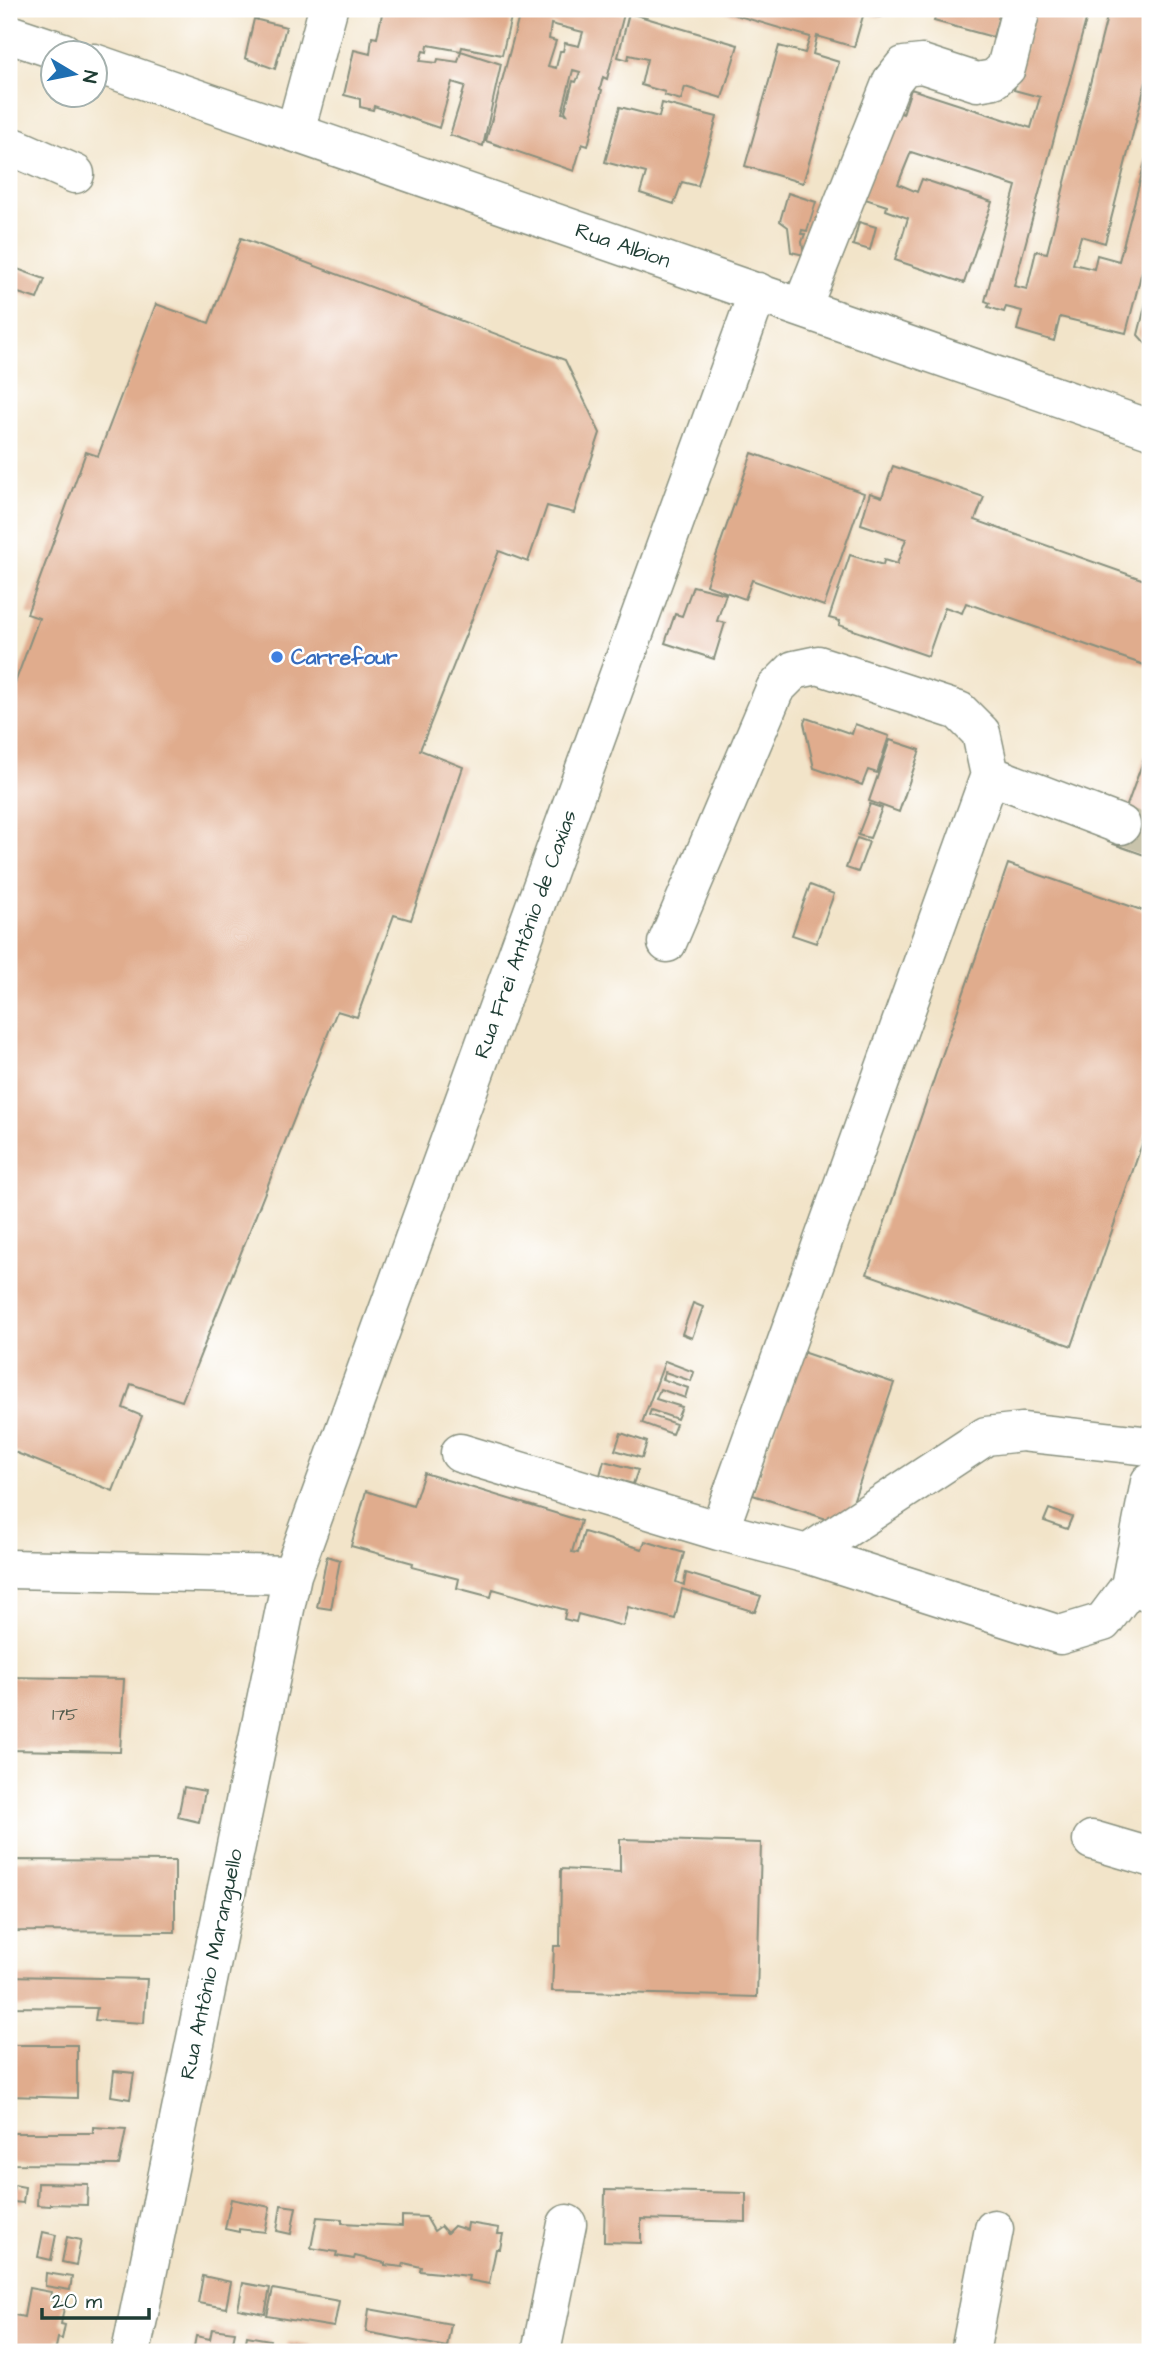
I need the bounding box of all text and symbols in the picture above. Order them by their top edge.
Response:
north arrow [38,38,108,108]
text: N [75,68,104,85]
street label: Rua Albion [571,216,674,275]
place label: Carrefour [291,643,398,672]
marker: Carrefour [269,649,285,665]
street label: Rua Frei Antônio de Caxias [467,806,584,1062]
house number: 175 [52,1702,78,1727]
street label: Rua Antônio Maranguello [173,1846,252,2082]
scale bar [42,2277,149,2321]
text: 20 m [52,2287,103,2316]

